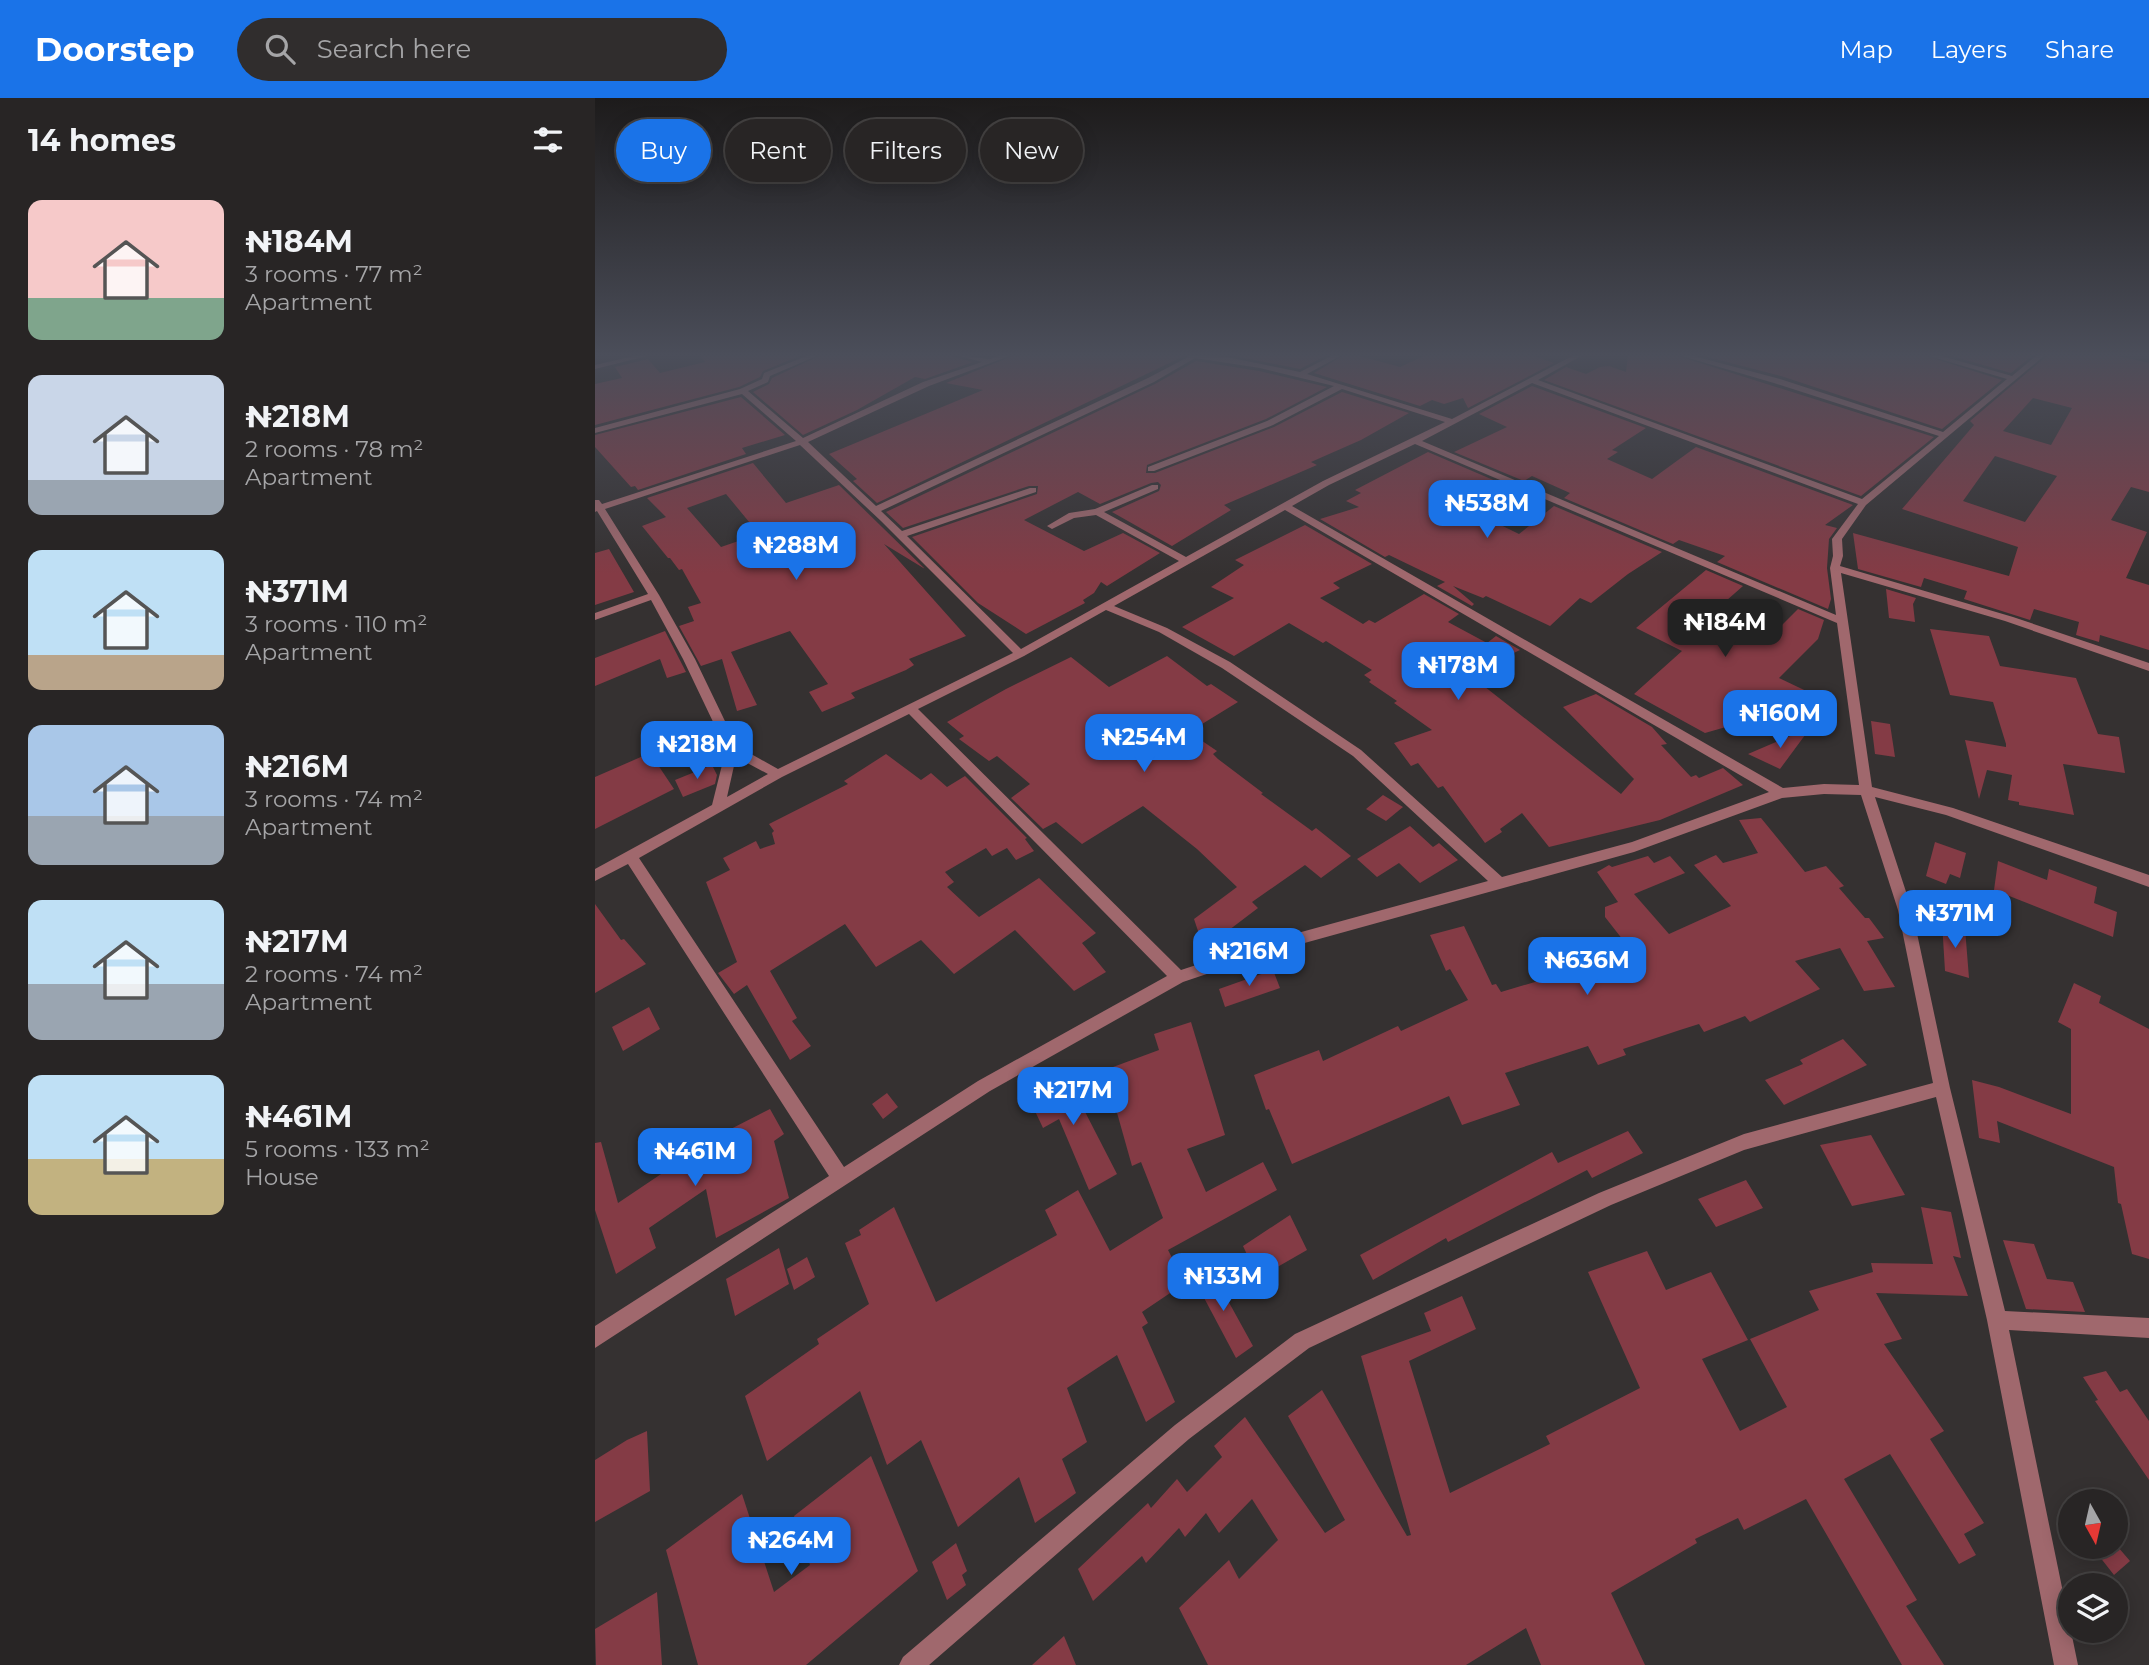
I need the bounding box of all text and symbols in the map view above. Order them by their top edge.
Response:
search box [237,18,727,81]
text: Doorstep [35,29,195,69]
icon: search [261,30,299,68]
text: Search here [317,33,471,65]
text: Map [1839,35,1893,64]
text: Layers [1931,35,2007,64]
text: Share [2045,35,2114,64]
chip: Buy [616,119,711,182]
chip: Rent [725,119,831,182]
chip: Filters [845,119,966,182]
chip: New [980,119,1083,182]
icon: filters [529,121,567,159]
text: 14 homes [28,122,176,159]
text: ₦184M [245,223,353,260]
icon: home [84,228,168,312]
text: 3 rooms · 77 m² [245,260,423,288]
text: Apartment [245,288,373,316]
text: ₦218M [245,398,350,435]
icon: home [84,403,168,487]
text: 2 rooms · 78 m² [245,435,423,463]
text: Apartment [245,463,373,491]
pin: ₦538M [1438,480,1536,540]
text: ₦538M [1444,489,1530,517]
pin: ₦288M [747,522,845,582]
text: ₦288M [753,531,839,559]
text: ₦371M [245,573,349,610]
icon: home [84,578,168,662]
pin: ₦184M [1676,600,1774,659]
text: ₦184M [1684,608,1766,636]
text: 3 rooms · 110 m² [245,610,427,638]
text: Apartment [245,638,373,666]
pin: ₦178M [1409,642,1507,702]
text: ₦178M [1418,651,1498,679]
pin: ₦160M [1731,690,1829,750]
text: ₦160M [1739,699,1821,727]
pin: ₦254M [1095,714,1193,774]
pin: ₦218M [648,722,746,781]
text: ₦254M [1101,723,1187,751]
text: ₦218M [657,730,737,758]
text: ₦216M [245,748,349,785]
icon: home [84,753,168,837]
text: 3 rooms · 74 m² [245,785,423,813]
text: Apartment [245,813,373,841]
pin: ₦371M [1906,890,2004,950]
text: ₦371M [1915,899,1995,927]
text: ₦217M [245,923,349,960]
icon: home [84,928,168,1012]
pin: ₦216M [1200,928,1298,988]
text: ₦216M [1209,937,1289,965]
pin: ₦636M [1538,937,1636,997]
text: ₦636M [1544,946,1630,974]
text: 2 rooms · 74 m² [245,960,423,988]
text: Apartment [245,988,373,1016]
pin: ₦217M [1024,1068,1122,1127]
text: ₦217M [1033,1076,1113,1104]
text: ₦461M [245,1098,352,1135]
icon: home [84,1103,168,1187]
pin: ₦461M [646,1128,744,1188]
text: 5 rooms · 133 m² [245,1135,430,1163]
text: ₦461M [654,1137,736,1165]
text: House [245,1163,319,1191]
pin: ₦133M [1174,1254,1272,1313]
text: ₦133M [1184,1262,1262,1290]
north arrow [2058,1489,2128,1559]
map controls [2058,1489,2128,1643]
pin: ₦264M [742,1518,840,1577]
text: ₦264M [748,1526,834,1554]
button: layers [2058,1573,2128,1643]

